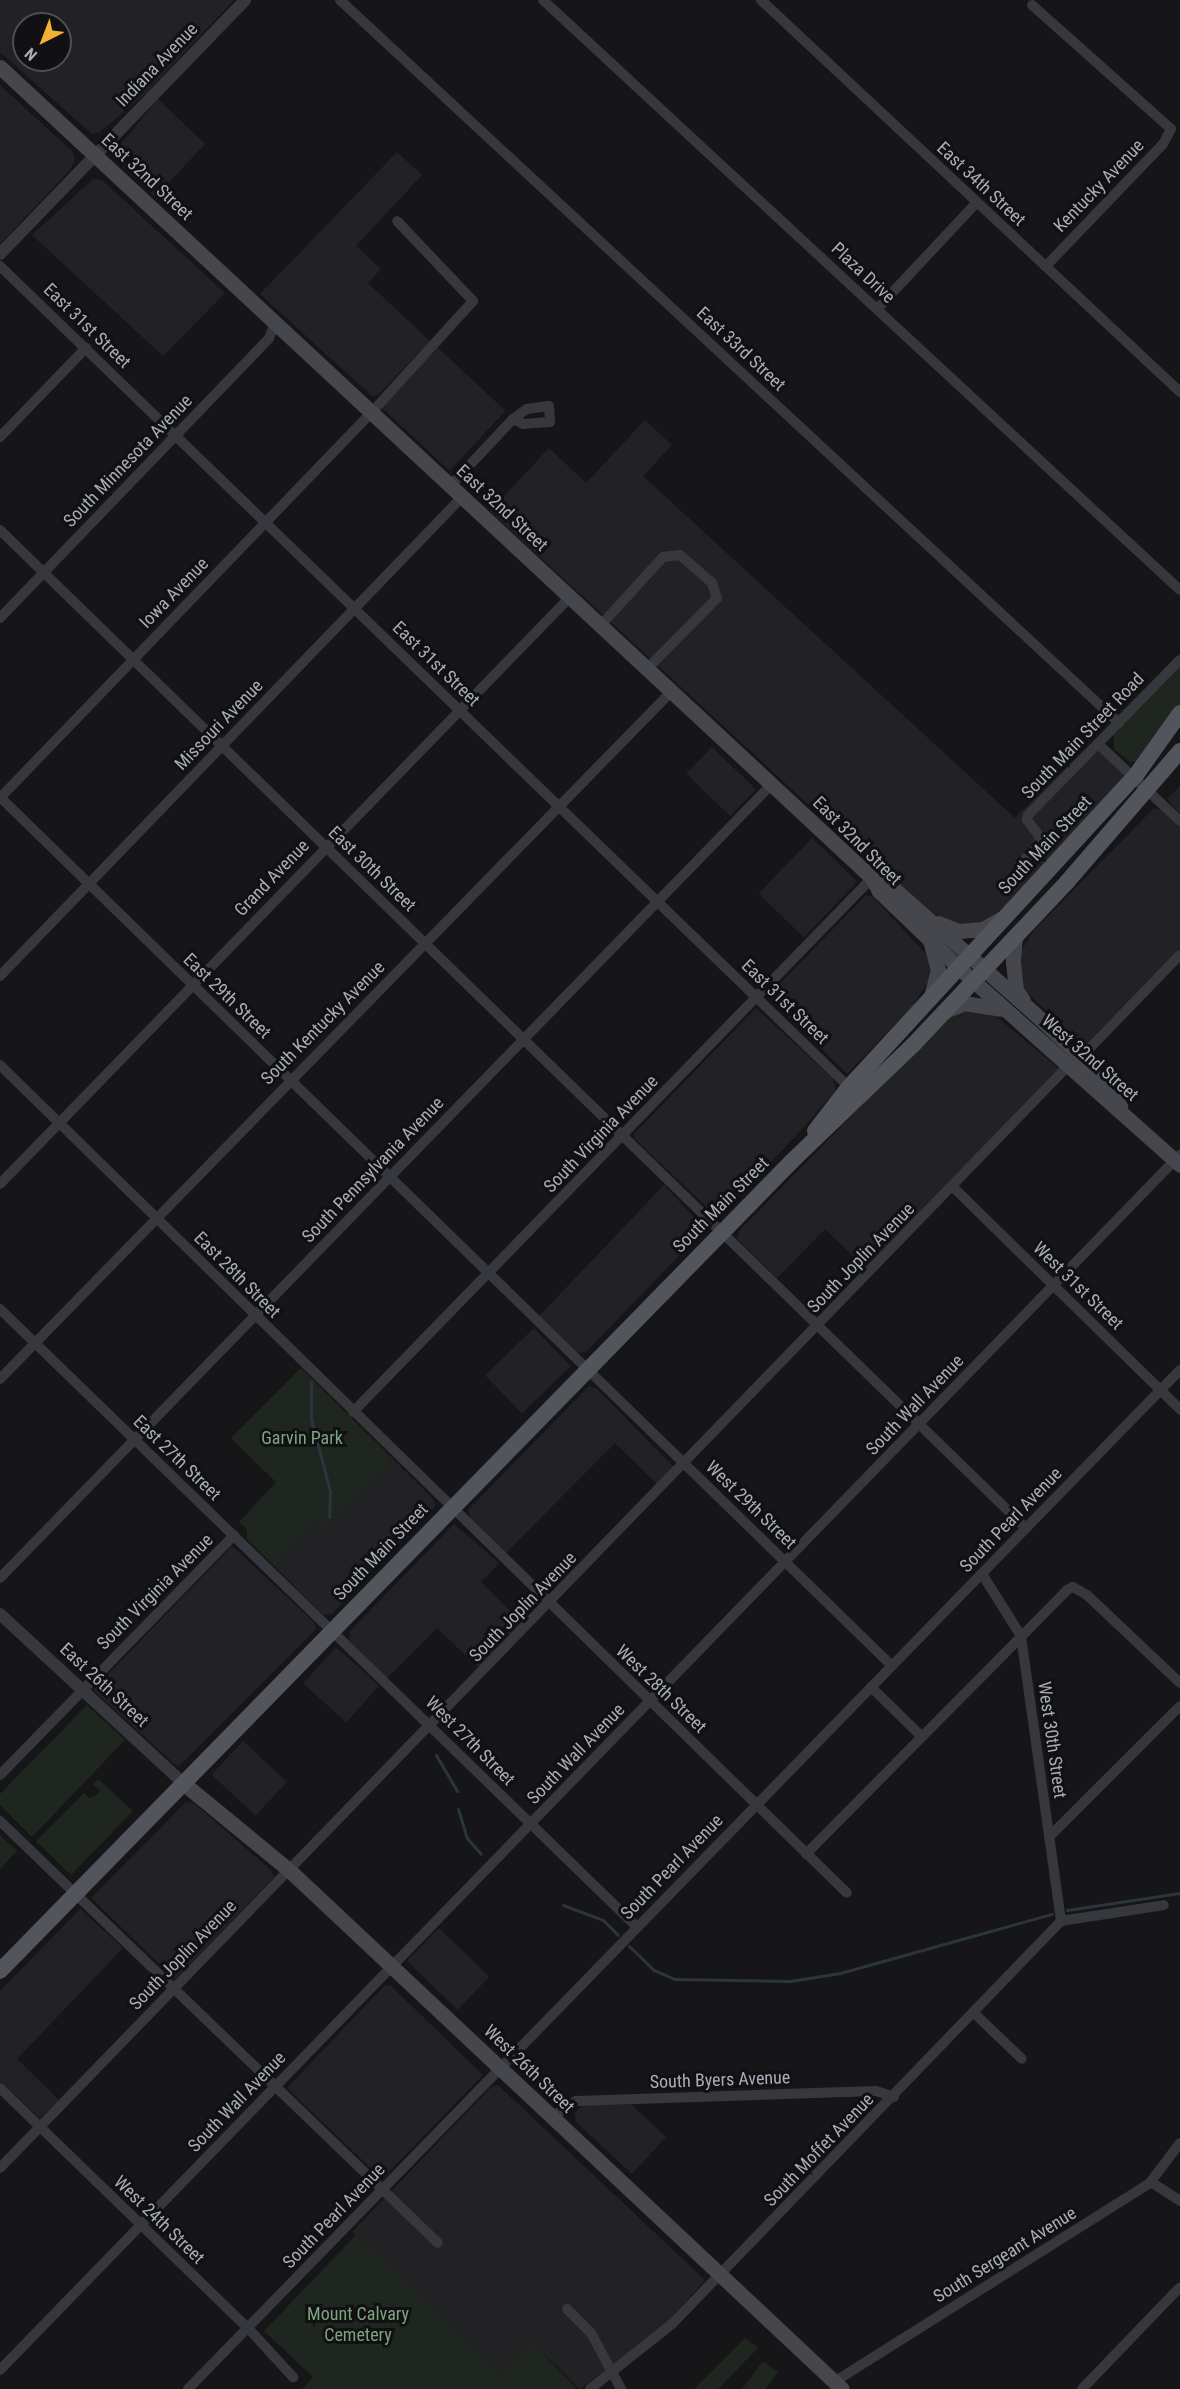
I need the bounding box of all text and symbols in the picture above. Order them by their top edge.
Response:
north arrow [12,12,72,72]
street label: Indiana Avenue [112,19,202,111]
text: N [21,44,41,65]
street label: East 32nd Street [97,129,197,225]
street label: Kentucky Avenue [1049,135,1149,237]
street label: East 34th Street [932,137,1030,231]
street label: Plaza Drive [827,238,899,308]
street label: East 31st Street [39,279,135,373]
street label: East 33rd Street [692,302,790,396]
street label: South Minnesota Avenue [59,390,197,532]
street label: East 32nd Street [452,460,552,556]
street label: Iowa Avenue [135,553,213,633]
street label: East 31st Street [388,617,484,711]
street label: South Main Street Road [1017,668,1149,804]
street label: Missouri Avenue [170,675,268,775]
street label: South Main Street [994,791,1096,899]
street label: East 32nd Street [808,792,906,890]
street label: East 30th Street [324,822,420,916]
street label: Grand Avenue [230,835,314,921]
street label: East 29th Street [179,949,275,1043]
street label: East 31st Street [737,955,833,1049]
street label: South Kentucky Avenue [257,957,389,1089]
street label: West 32nd Street [1037,1010,1143,1106]
street label: South Virginia Avenue [539,1071,663,1197]
street label: South Pennsylvania Avenue [298,1093,448,1247]
street label: South Main Street [669,1153,773,1257]
street label: South Joplin Avenue [803,1198,919,1318]
street label: East 28th Street [189,1227,285,1323]
street label: West 31st Street [1028,1238,1128,1334]
street label: South Wall Avenue [862,1350,968,1460]
street label: East 27th Street [129,1411,225,1505]
park label: Garvin Park [261,1427,343,1449]
street label: West 29th Street [701,1456,801,1554]
street label: South Pearl Avenue [955,1463,1067,1577]
street label: South Main Street [329,1499,433,1605]
street label: South Virginia Avenue [92,1529,218,1655]
street label: South Joplin Avenue [465,1547,581,1667]
street label: East 26th Street [55,1638,153,1732]
street label: West 28th Street [611,1640,711,1738]
street label: West 30th Street [1033,1680,1071,1800]
street label: West 27th Street [421,1692,519,1790]
street label: South Wall Avenue [523,1699,629,1809]
street label: South Pearl Avenue [616,1810,728,1924]
street label: South Joplin Avenue [125,1895,241,2015]
street label: West 26th Street [479,2020,579,2118]
street label: South Wall Avenue [184,2047,290,2157]
street label: South Byers Avenue [649,2067,791,2093]
street label: South Moffet Avenue [760,2089,878,2211]
street label: South Pearl Avenue [278,2159,390,2273]
street label: West 24th Street [109,2171,209,2269]
street label: South Sergeant Avenue [930,2202,1080,2308]
park label: Mount Calvary Cemetery [307,2304,409,2346]

